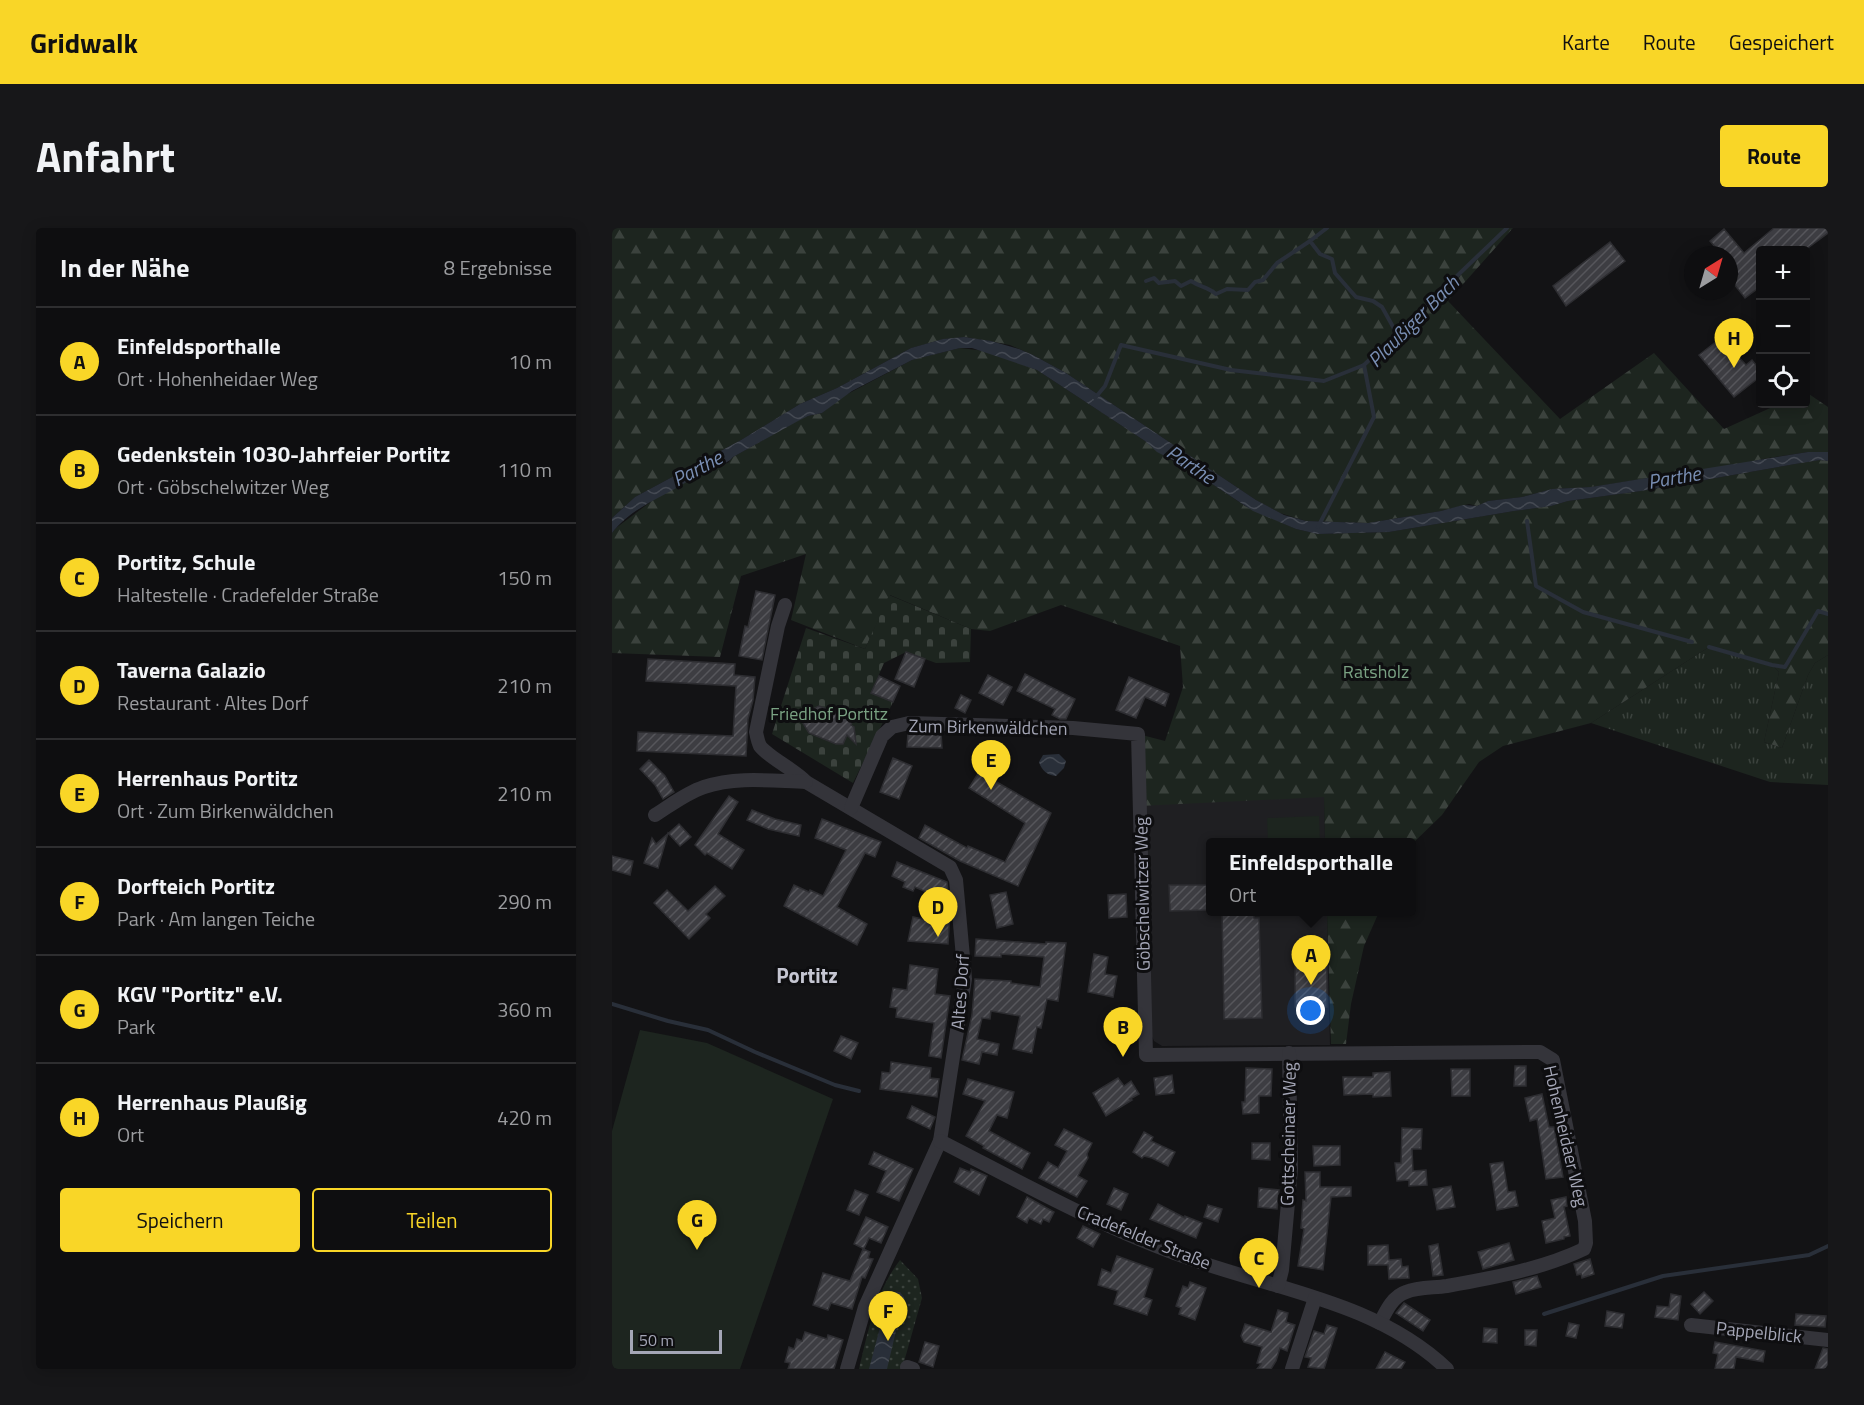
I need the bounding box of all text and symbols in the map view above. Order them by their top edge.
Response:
text: Gridwalk [30,21,138,64]
text: Karte [1562,26,1610,58]
text: Route [1643,26,1696,58]
text: Gespeichert [1729,26,1834,58]
text: Anfahrt [36,124,175,188]
button: Route [1720,125,1828,187]
north arrow [1684,246,1738,300]
map controls [1756,246,1810,408]
button: + [1756,246,1810,300]
text: In der Nähe [60,248,189,287]
text: 8 Ergebnisse [444,252,552,283]
water label: Plaußiger Bach [1360,267,1467,374]
button: − [1756,300,1810,354]
pin: H [1714,318,1754,368]
text: Einfeldsporthalle [117,329,281,363]
text: A [73,346,86,377]
text: 10 m [508,346,552,377]
button: locate [1756,354,1810,408]
text: Ort · Hohenheidaer Weg [117,363,318,394]
water label: Parthe [1160,436,1223,493]
text: Gedenkstein 1030-Jahrfeier Portitz [117,437,450,471]
water label: Parthe [666,441,729,494]
text: B [73,454,86,485]
text: 110 m [497,454,552,485]
water label: Parthe [1645,457,1704,497]
text: Ort · Göbschelwitzer Weg [117,471,329,502]
text: Portitz, Schule [117,545,255,579]
text: C [74,562,85,593]
text: 150 m [497,562,552,593]
text: Haltestelle · Cradefelder Straße [117,579,379,610]
text: Taverna Galazio [117,653,266,687]
park label: Ratsholz [1343,658,1409,685]
text: D [73,670,86,701]
text: 210 m [497,670,552,701]
text: Restaurant · Altes Dorf [117,687,308,718]
park label: Friedhof Portitz [770,700,888,727]
street label: Zum Birkenwäldchen [908,712,1068,742]
pin: E [972,740,1010,790]
text: Herrenhaus Portitz [117,761,298,795]
text: E [74,778,85,809]
text: 210 m [497,778,552,809]
text: Ort · Zum Birkenwäldchen [117,795,334,826]
street label: Göbschelwitzer Weg [1127,817,1157,971]
popup [1206,838,1416,916]
text: Einfeldsporthalle [1229,845,1393,879]
text: Dorfteich Portitz [117,869,275,903]
text: Ort [1229,879,1256,910]
text: F [74,886,85,917]
text: 290 m [497,886,552,917]
pin: D [918,888,958,937]
text: Park · Am langen Teiche [117,903,315,934]
pin: A [1292,936,1330,985]
street label: Altes Dorf [944,953,976,1031]
district label: Portitz [776,959,838,991]
text: KGV "Portitz" e.V. [117,977,283,1011]
text: G [73,994,86,1025]
text: 360 m [497,994,552,1025]
your location [1296,996,1325,1025]
pin: B [1104,1008,1142,1057]
text: Park [117,1011,155,1042]
street label: Gottscheinaer Weg [1273,1062,1303,1206]
street label: Hohenheidaer Weg [1537,1063,1595,1209]
text: Herrenhaus Plaußig [117,1085,307,1119]
text: H [73,1102,86,1133]
text: 420 m [497,1102,552,1133]
text: Ort [117,1119,144,1150]
button: Speichern [60,1188,300,1252]
button: Teilen [312,1188,552,1252]
street label: Cradefelder Straße [1073,1198,1215,1276]
pin: G [678,1200,716,1250]
pin: C [1240,1238,1278,1288]
pin: F [868,1292,908,1341]
street label: Pappelblick [1715,1314,1803,1350]
scale bar [630,1327,722,1354]
text: 50 m [639,1328,674,1352]

